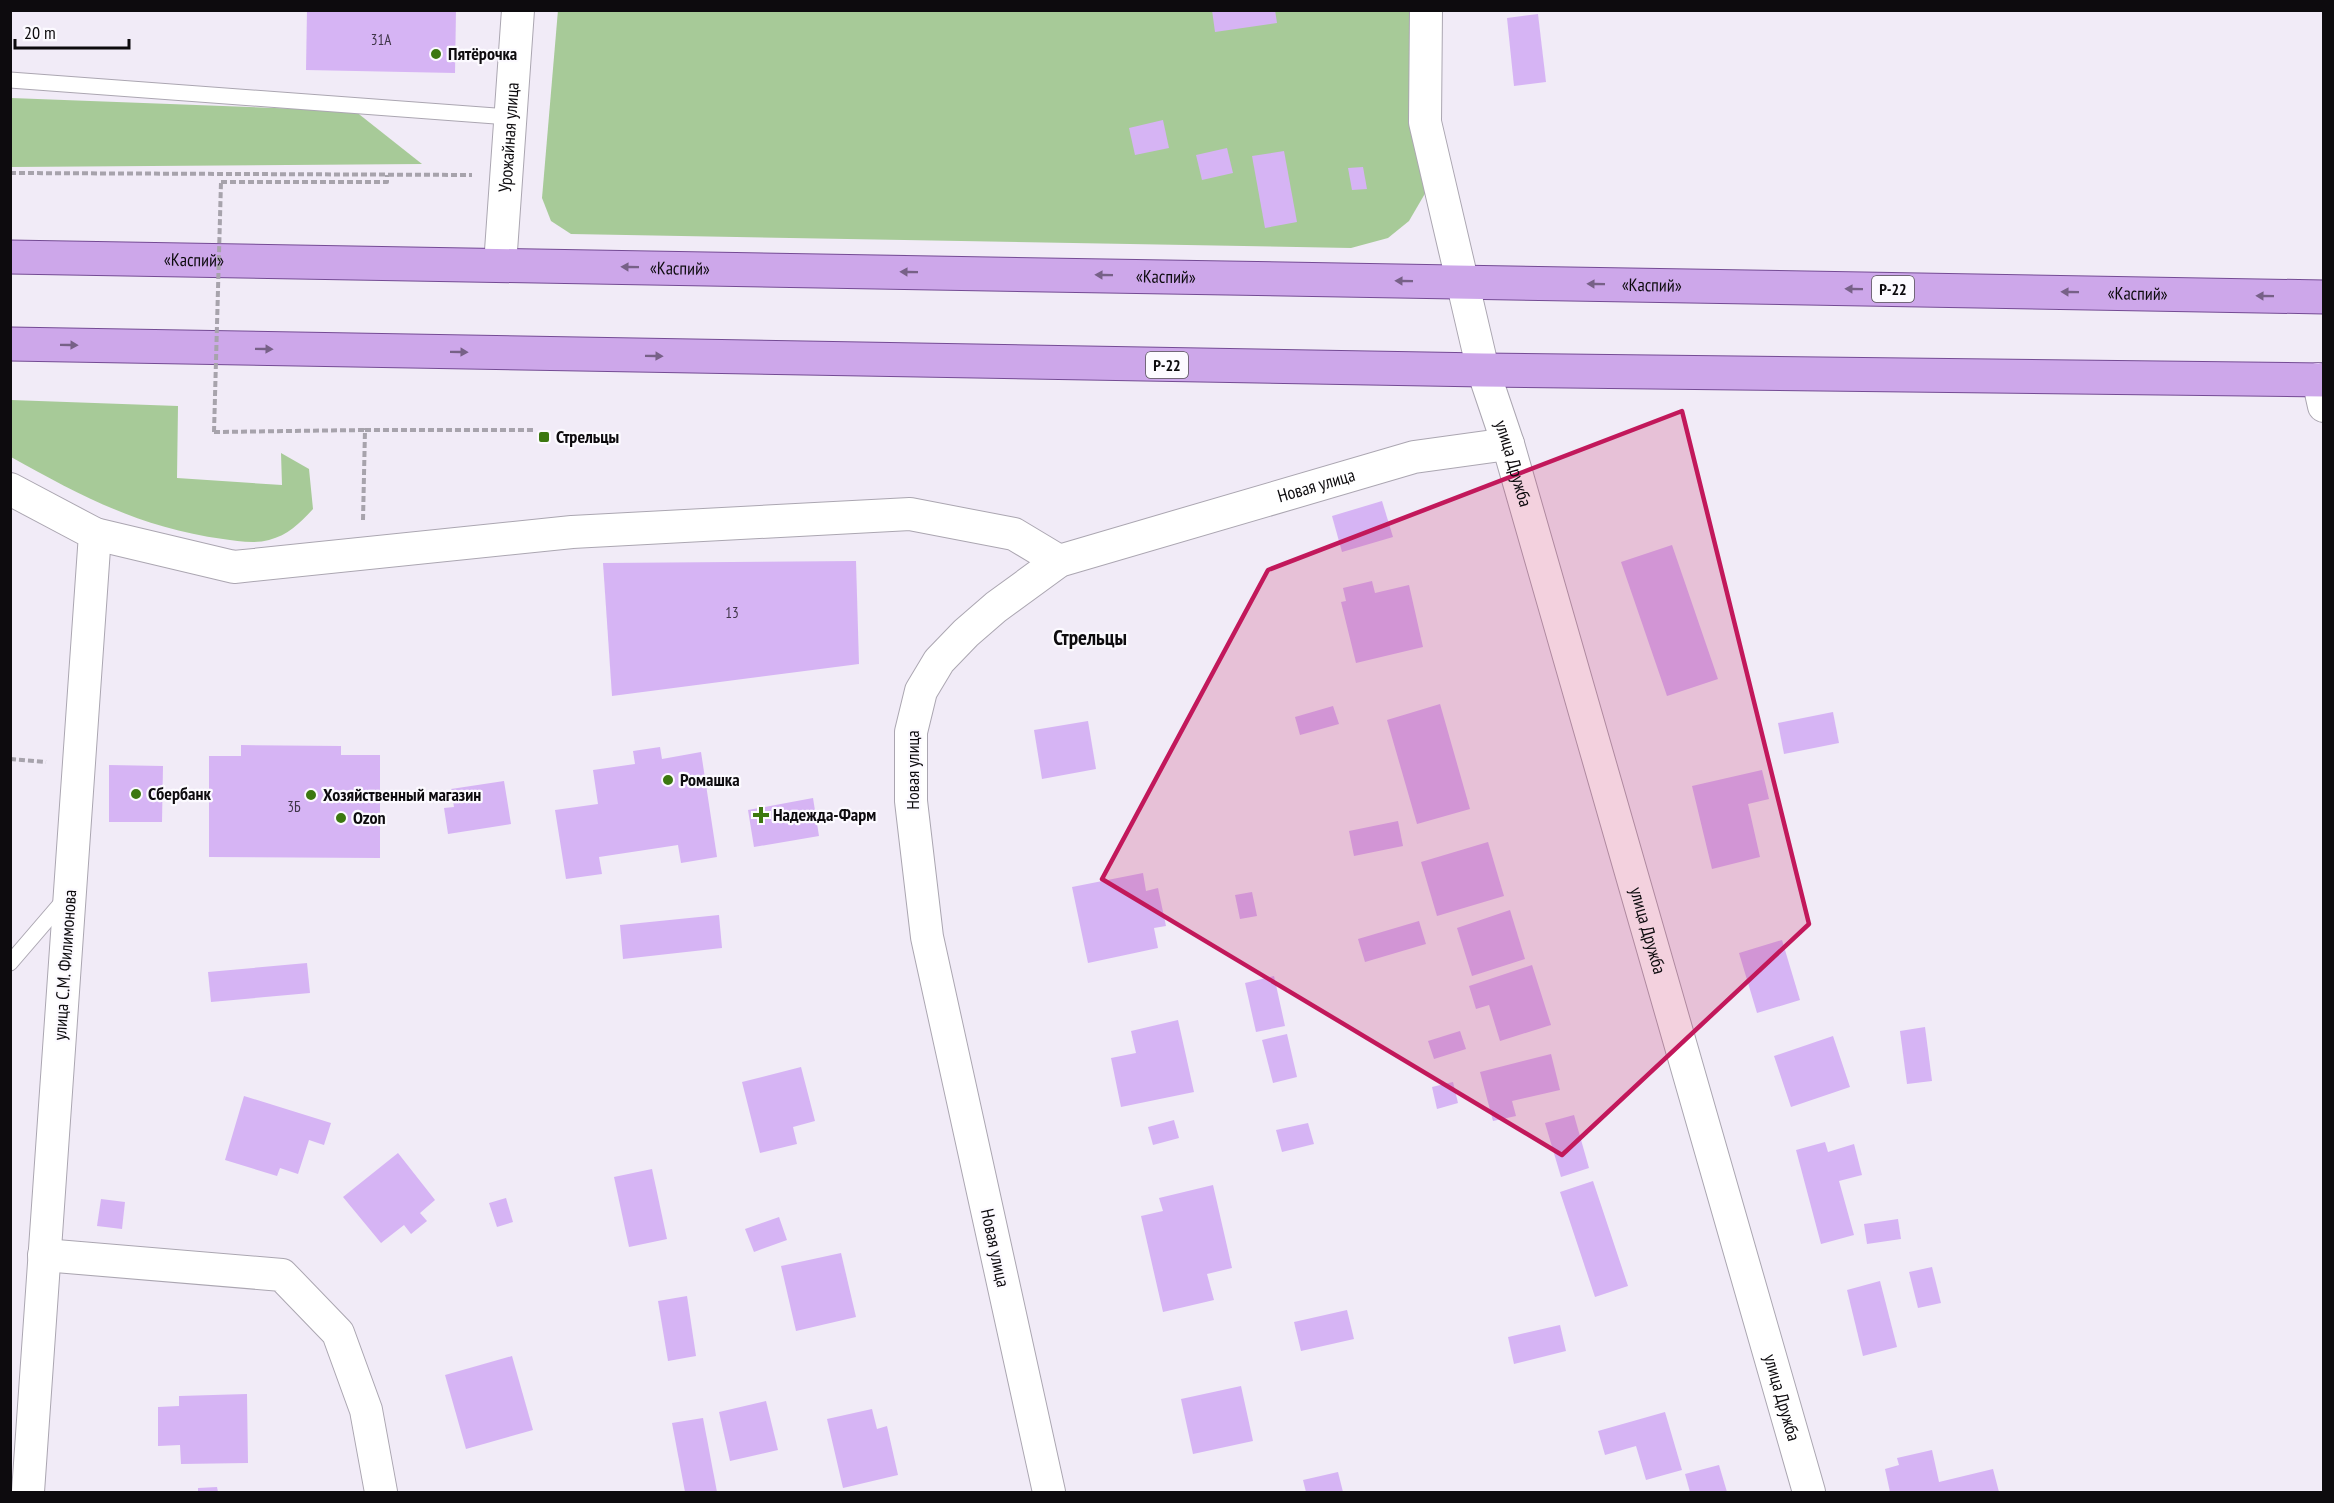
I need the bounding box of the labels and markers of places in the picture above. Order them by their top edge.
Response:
place label: Пятёрочка [448,42,517,65]
marker: Пятёрочка [429,47,443,61]
place label: Стрельцы [556,425,619,448]
marker: Стрельцы [537,430,551,444]
place label: Ромашка [680,768,740,791]
marker: Ромашка [661,773,675,787]
place label: Сбербанк [148,782,211,805]
place label: Хозяйственный магазин [323,783,481,806]
marker: Сбербанк [129,787,143,801]
marker: Хозяйственный магазин [304,788,318,802]
place label: Надежда-Фарм [773,803,876,826]
place label: Ozon [353,806,386,829]
marker: Надежда-Фарм [754,808,768,822]
marker: Ozon [334,811,348,825]

